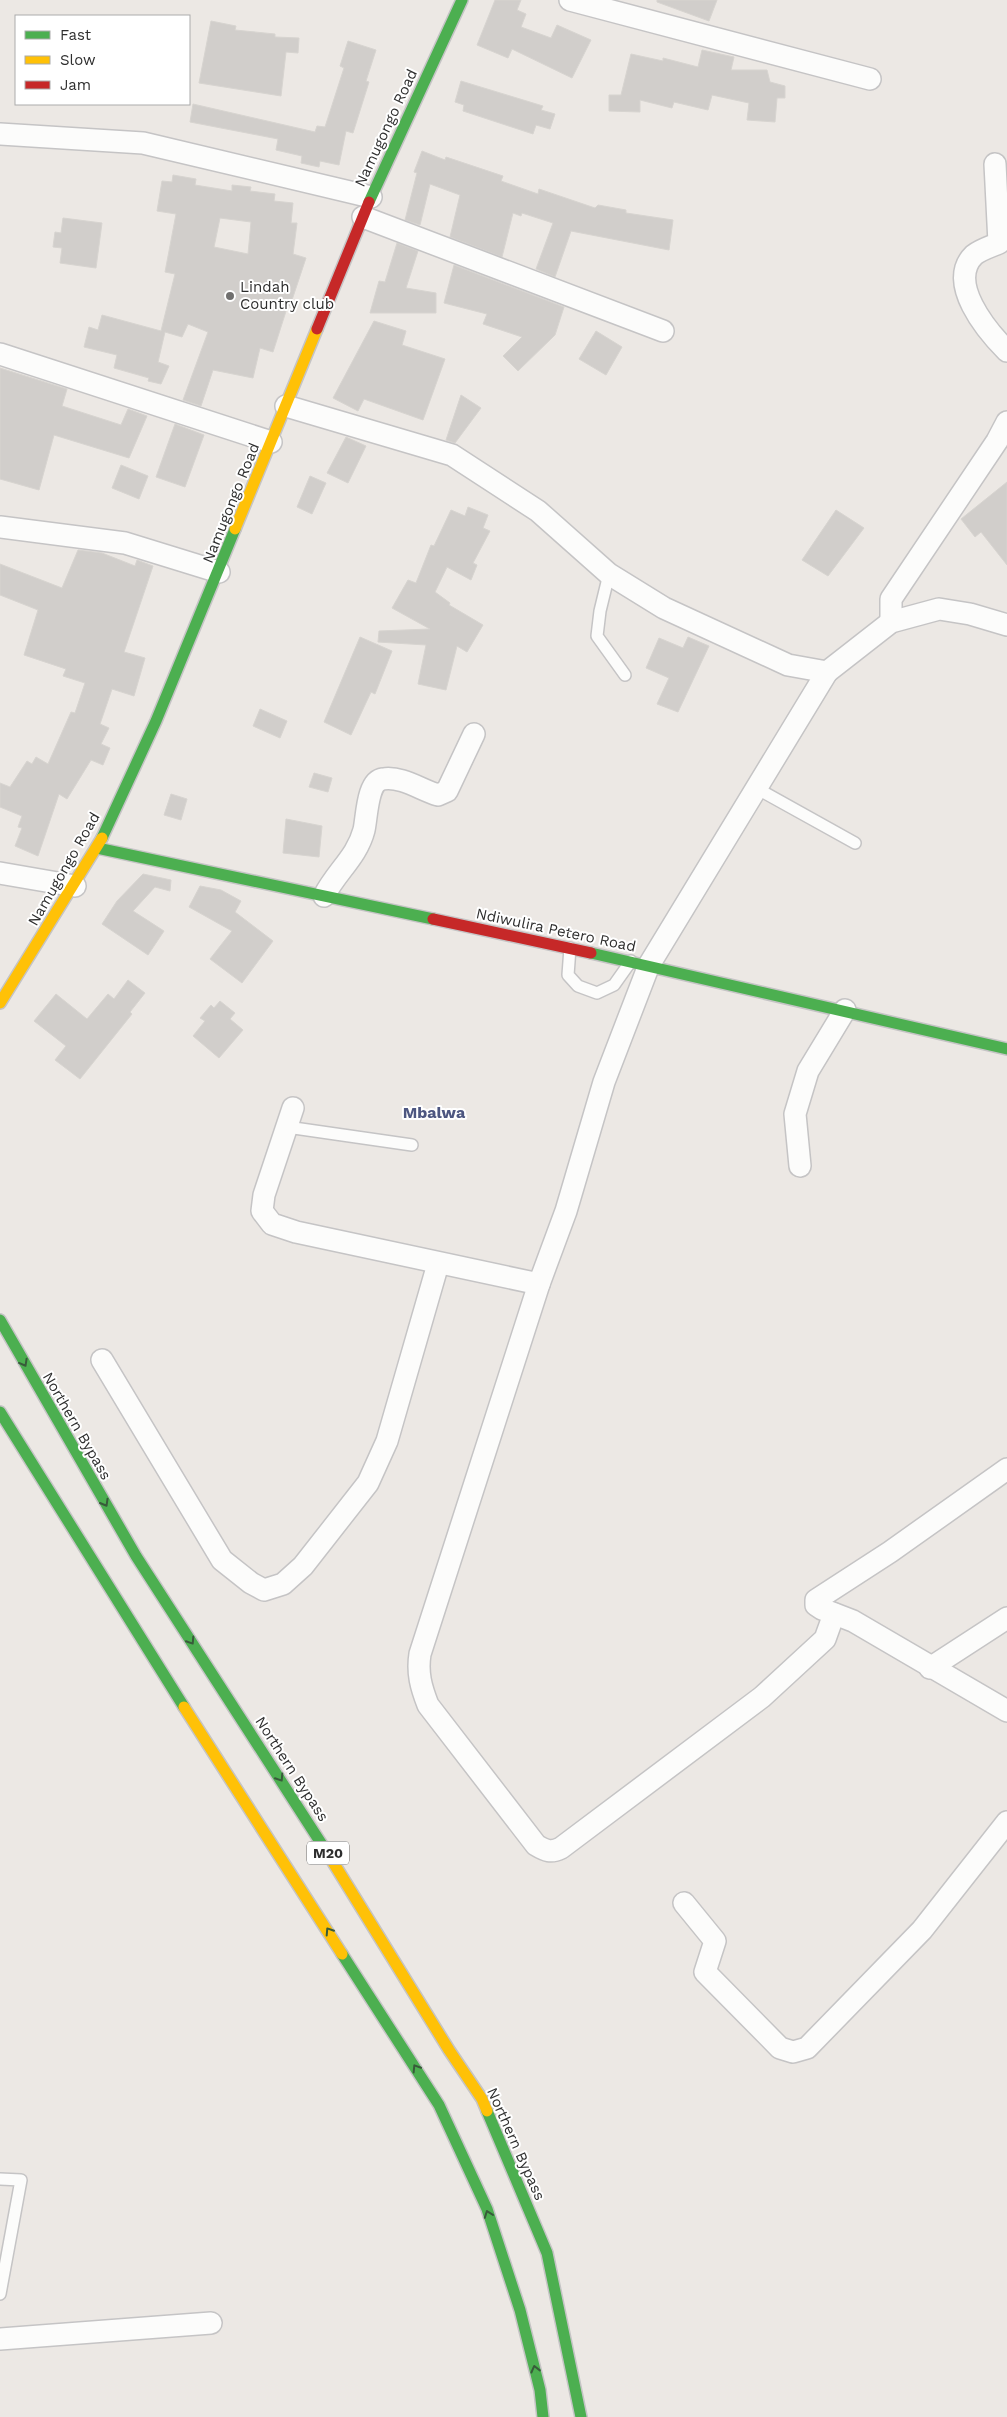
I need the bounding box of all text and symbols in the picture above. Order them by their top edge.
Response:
legend [15,15,190,105]
text: Fast [60,26,92,44]
text: Slow [60,51,96,69]
street label: Namugongo Road [351,66,421,190]
text: Jam [60,76,91,94]
place label: Lindah Country club [240,278,334,313]
marker: Lindah Country club [224,290,236,302]
street label: Namugongo Road [199,440,263,566]
street label: Namugongo Road [24,809,104,929]
street label: Ndiwulira Petero Road [474,904,638,956]
district label: Mbalwa [403,1103,466,1122]
one-way arrow [17,1358,27,1367]
street label: Northern Bypass [39,1369,115,1483]
one-way arrow [99,1498,109,1507]
one-way arrow [185,1636,195,1645]
street label: Northern Bypass [251,1713,333,1825]
one-way arrow [274,1772,283,1781]
road number: M20 [307,1842,349,1865]
one-way arrow [325,1928,335,1937]
one-way arrow [413,2065,422,2074]
street label: Northern Bypass [483,2085,549,2203]
one-way arrow [484,2210,494,2218]
one-way arrow [530,2365,541,2374]

